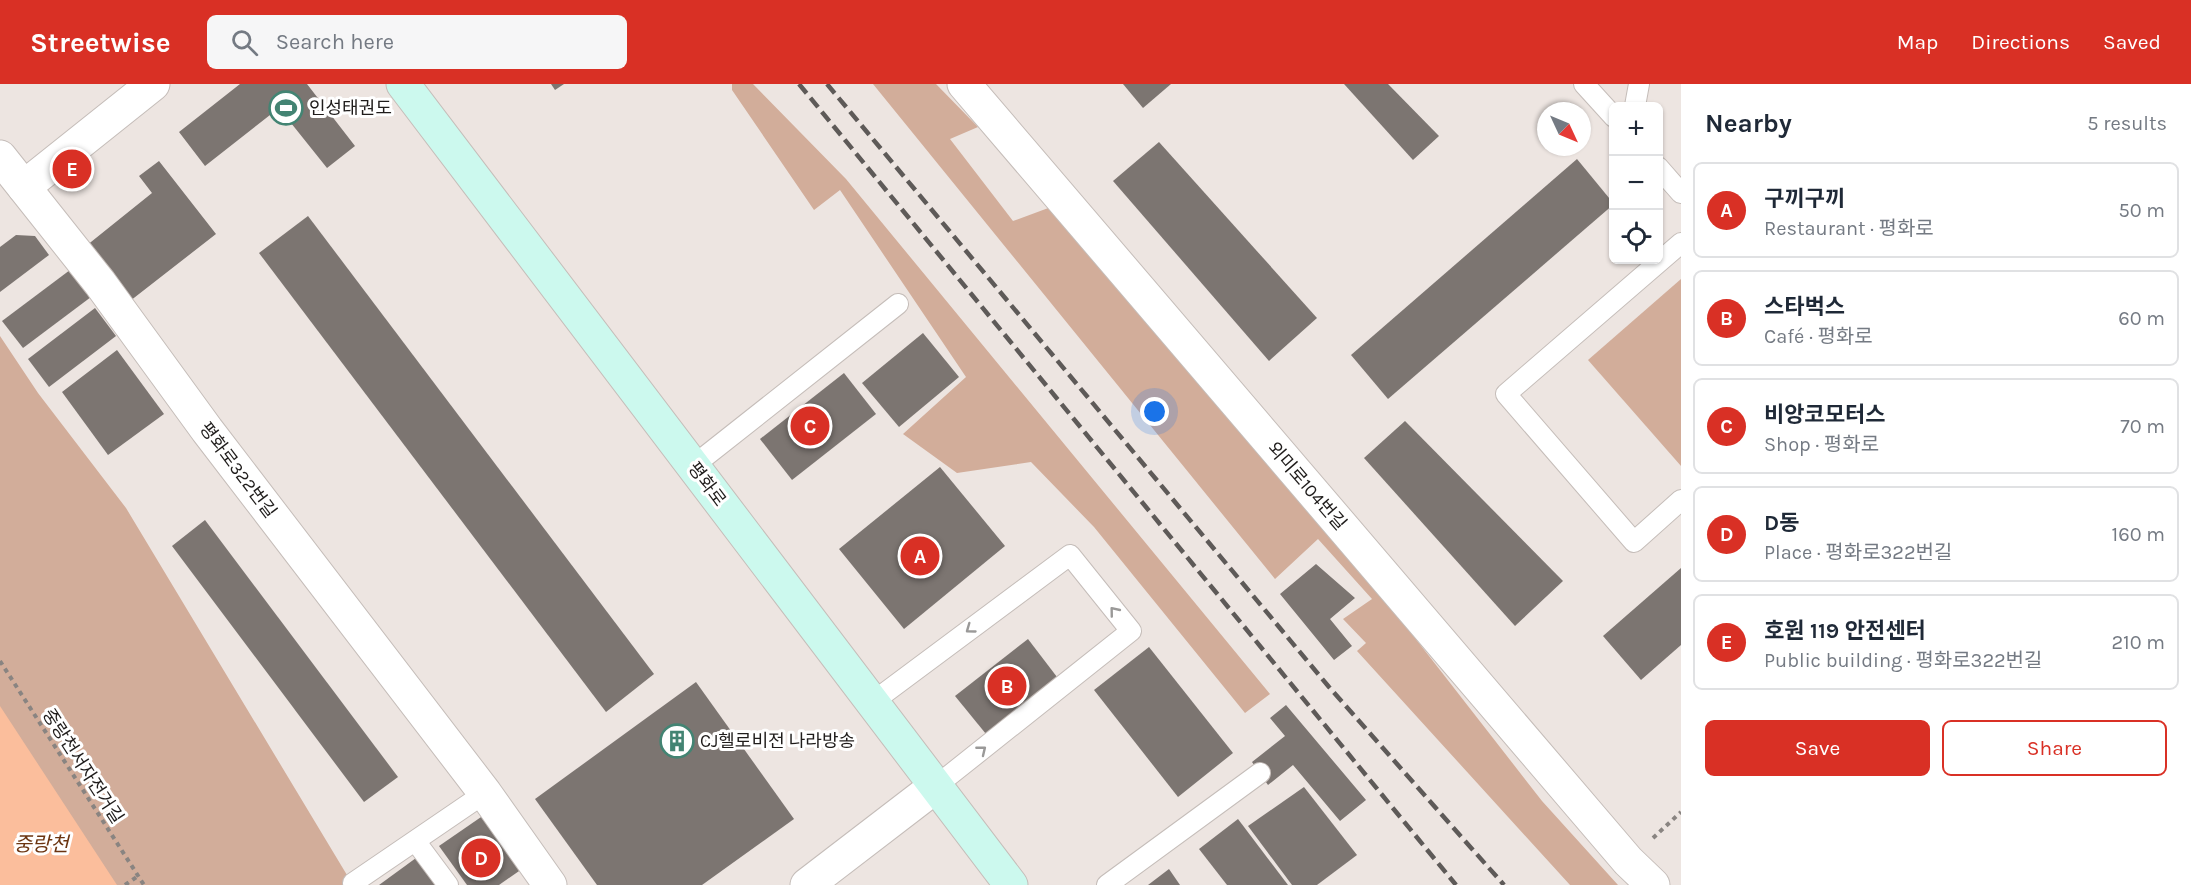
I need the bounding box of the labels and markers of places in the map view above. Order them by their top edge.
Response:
sports icon: 인성태권도 [268,90,304,126]
place label: 인성태권도 [309,97,392,119]
pin: E [52,146,92,191]
pin: C [790,404,830,448]
pin: A [900,534,940,578]
pin: B [988,664,1026,708]
building icon: CJ헬로비전 나라방송 [659,723,695,759]
place label: CJ헬로비전 나라방송 [700,730,855,752]
pin: D [462,836,500,880]

